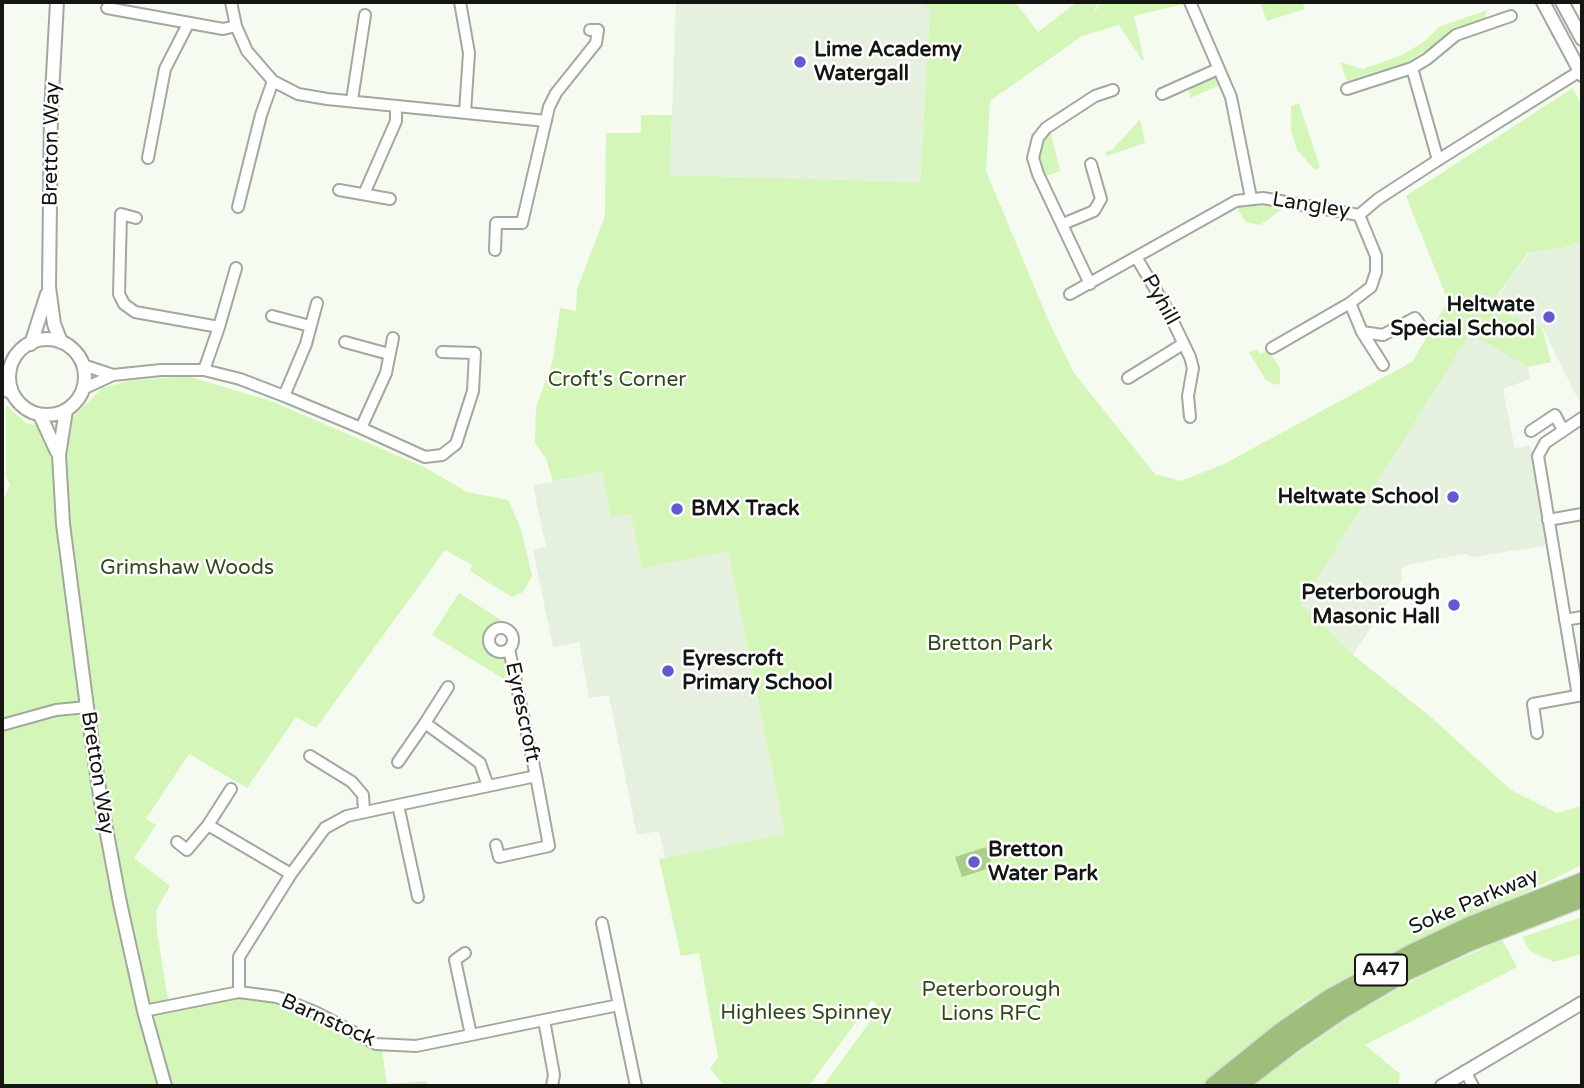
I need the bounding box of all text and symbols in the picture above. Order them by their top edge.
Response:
place label: Lime Academy Watergall [814,37,962,87]
marker: Lime Academy Watergall [792,54,808,70]
street label: Bretton Way [38,82,66,206]
street label: Langley [1270,187,1352,225]
street label: Pyhill [1136,270,1184,330]
place label: Heltwate Special School [1390,292,1535,342]
marker: Heltwate Special School [1541,309,1557,325]
park label: Croft's Corner [548,367,686,393]
place label: Heltwate School [1277,484,1439,510]
marker: Heltwate School [1445,489,1461,505]
place label: BMX Track [691,496,799,522]
marker: BMX Track [669,501,685,517]
park label: Grimshaw Woods [100,555,274,581]
place label: Peterborough Masonic Hall [1301,580,1440,630]
marker: Peterborough Masonic Hall [1446,597,1462,613]
park label: Bretton Park [927,631,1053,657]
place label: Eyrescroft Primary School [682,646,833,696]
street label: Eyrescroft [499,660,545,764]
marker: Eyrescroft Primary School [660,663,676,679]
street label: Bretton Way [75,710,119,836]
place label: Bretton Water Park [988,837,1098,887]
marker: Bretton Water Park [966,854,982,870]
street label: Soke Parkway [1405,863,1543,941]
road number: A47 [1355,954,1407,986]
park label: Peterborough Lions RFC [922,977,1060,1027]
street label: Barnstock [277,989,379,1053]
park label: Highlees Spinney [720,1000,892,1026]

